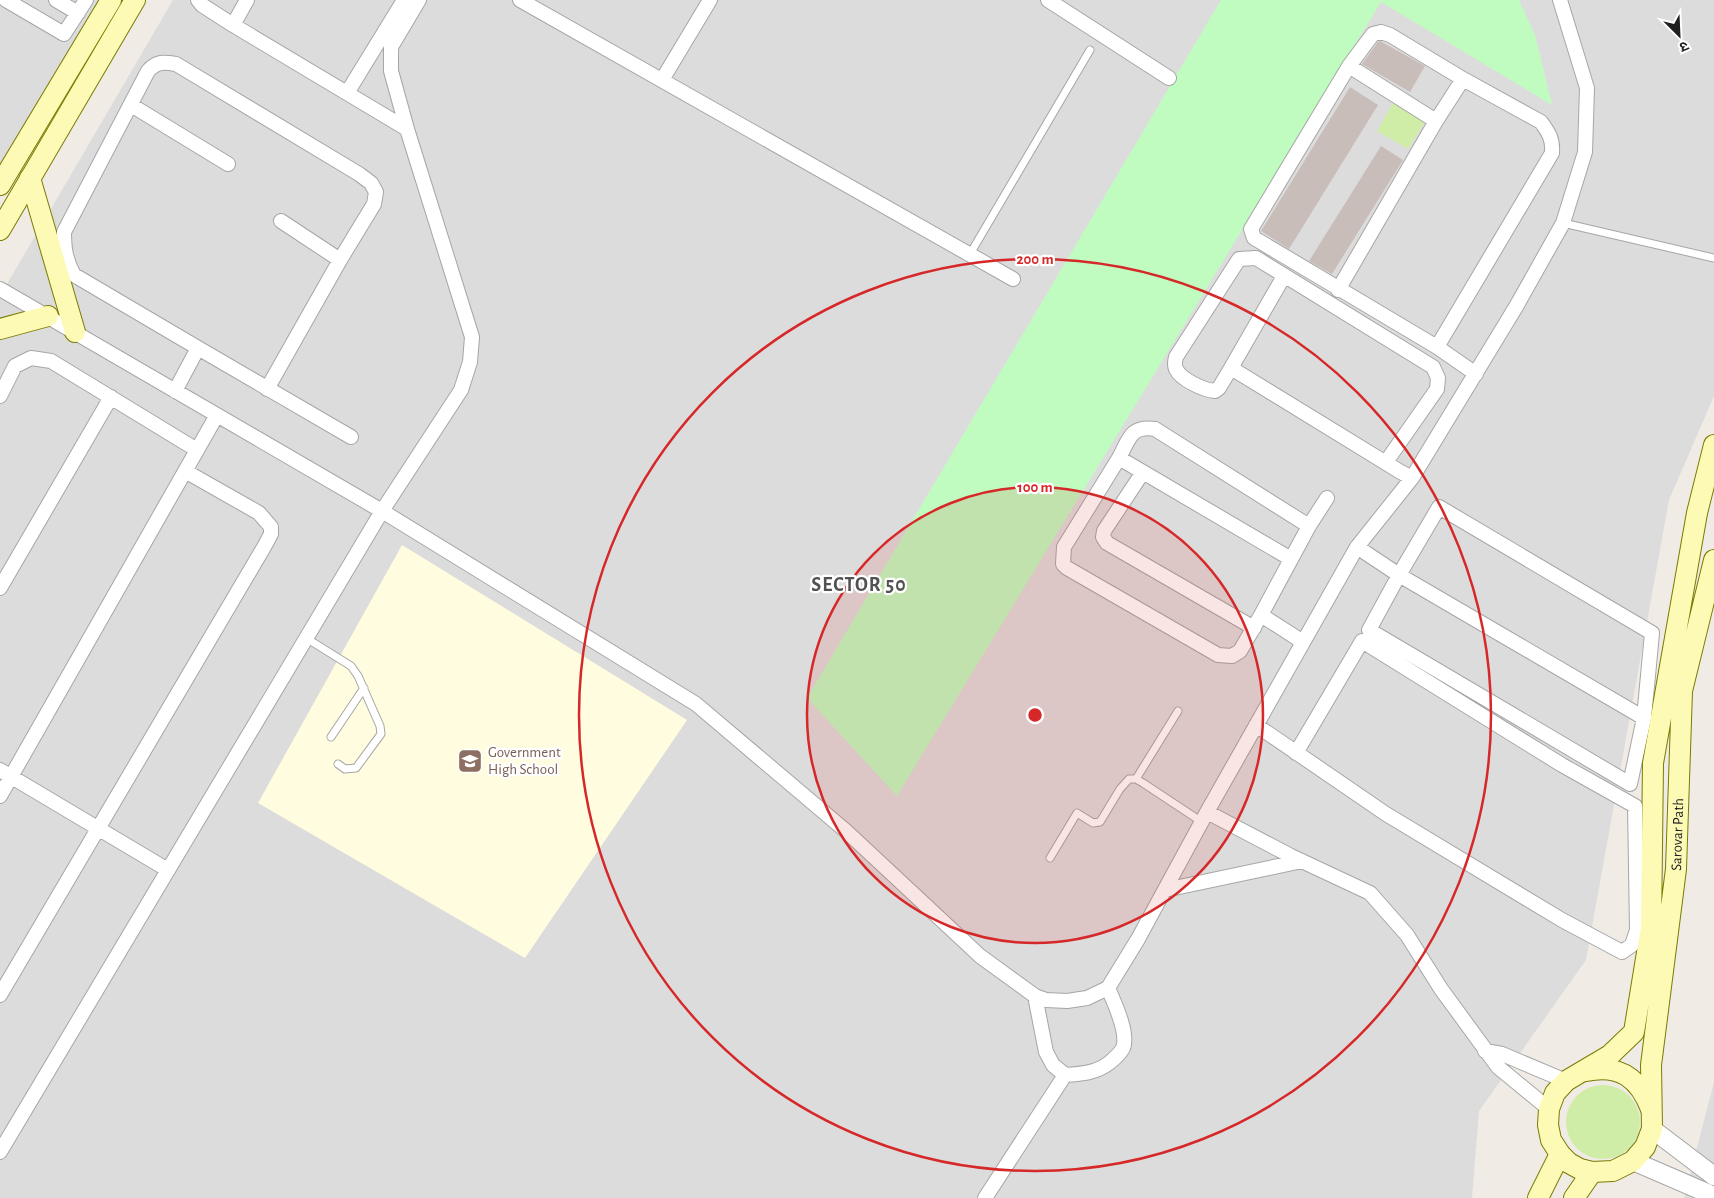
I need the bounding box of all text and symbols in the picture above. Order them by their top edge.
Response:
north arrow [1654,10,1704,60]
text: उ [1677,38,1690,54]
text: 200 m [1016,252,1054,267]
text: 100 m [1017,480,1053,495]
district label: SECTOR 50 [811,575,907,595]
centre of rings [1026,706,1044,724]
place label: Government High School [488,745,561,777]
school or university icon: Government High School [457,748,483,774]
street label: Sarovar Path [1668,798,1686,871]

